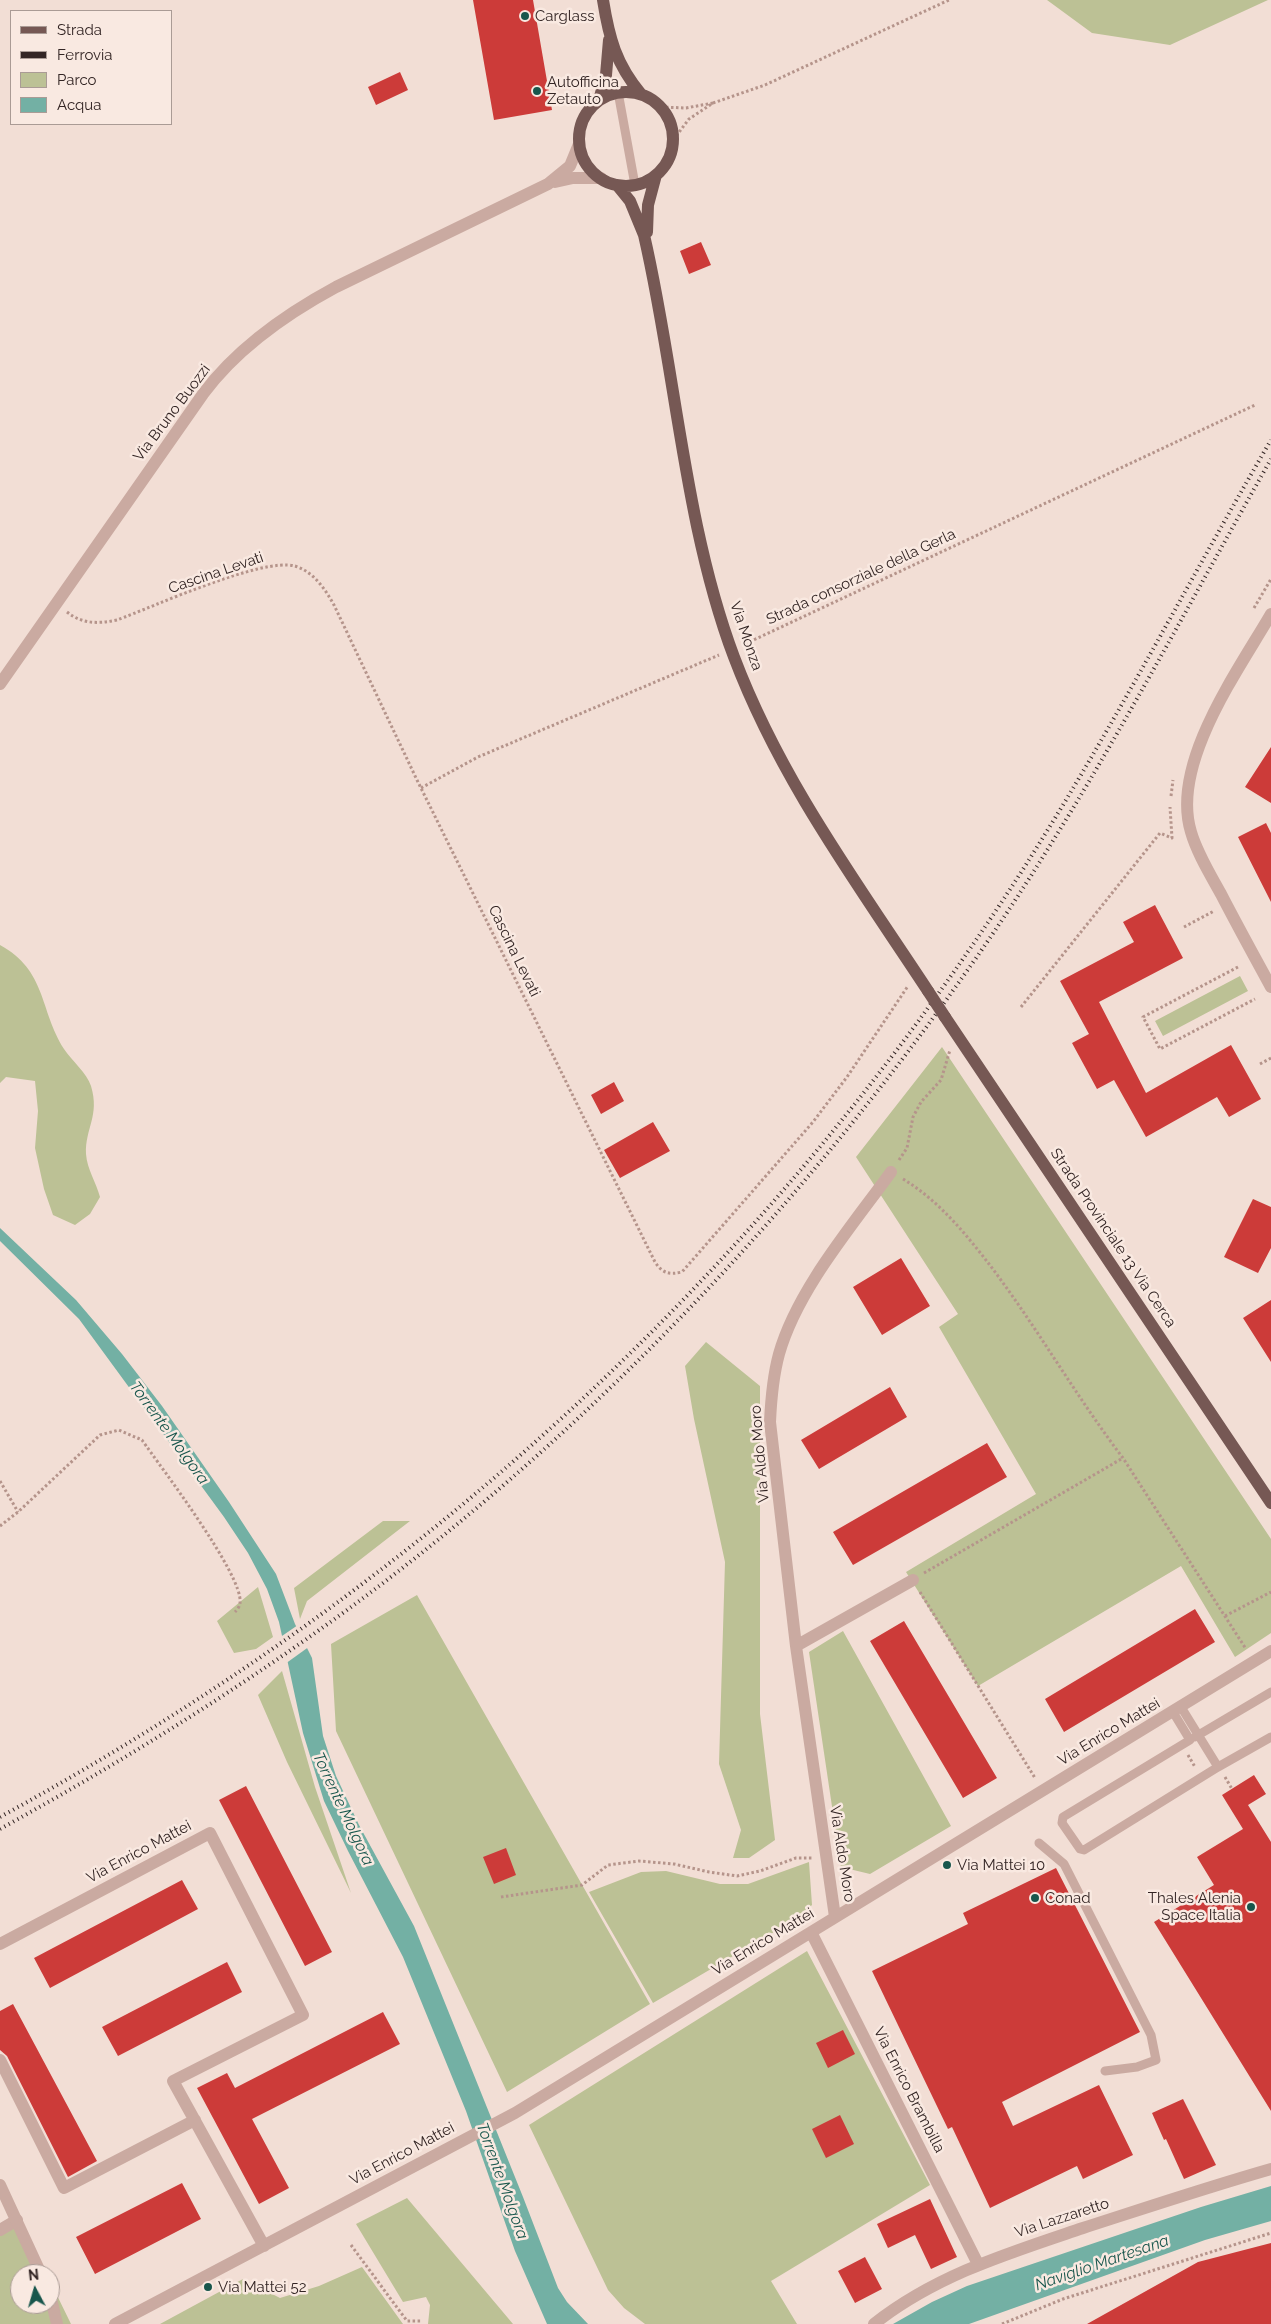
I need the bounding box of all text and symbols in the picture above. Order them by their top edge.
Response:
place label: Carglass [535,7,595,25]
legend [10,10,172,125]
marker: Carglass [519,10,531,22]
text: Strada [57,21,102,39]
text: Ferrovia [57,46,113,64]
text: Parco [57,71,97,89]
place label: Autofficina Zetauto [547,73,619,108]
marker: Autofficina Zetauto [531,85,543,97]
text: Acqua [57,96,101,114]
street label: Via Bruno Buozzi [130,361,214,465]
street label: Strada consorziale della Gerla [763,525,959,629]
street label: Cascina Levati [166,548,266,598]
street label: Via Monza [726,599,766,673]
street label: Cascina Levati [484,902,544,1000]
street label: Strada Provinciale 13 Via Cerca [1046,1145,1180,1331]
water label: Torrente Molgora [125,1378,213,1488]
street label: Via Aldo Moro [747,1405,773,1503]
street label: Via Enrico Mattei [1055,1694,1163,1770]
water label: Torrente Molgora [308,1749,378,1869]
street label: Via Aldo Moro [825,1804,859,1904]
street label: Via Enrico Mattei [84,1817,194,1887]
place label: Via Mattei 10 [957,1856,1045,1874]
marker: Via Mattei 10 [941,1859,953,1871]
place label: Conad [1045,1889,1090,1907]
place label: Thales Alenia Space Italia [1148,1889,1241,1924]
marker: Conad [1029,1892,1041,1904]
marker: Thales Alenia Space Italia [1245,1901,1257,1913]
street label: Via Enrico Mattei [709,1904,817,1980]
street label: Via Enrico Brambilla [869,2024,949,2156]
street label: Via Enrico Mattei [347,2119,457,2189]
water label: Torrente Molgora [472,2120,532,2242]
street label: Via Lazzaretto [1013,2194,1111,2242]
water label: Naviglio Martesana [1033,2231,1171,2295]
north arrow [10,2264,60,2314]
text: N [27,2267,40,2284]
place label: Via Mattei 52 [218,2278,306,2296]
marker: Via Mattei 52 [202,2281,214,2293]

